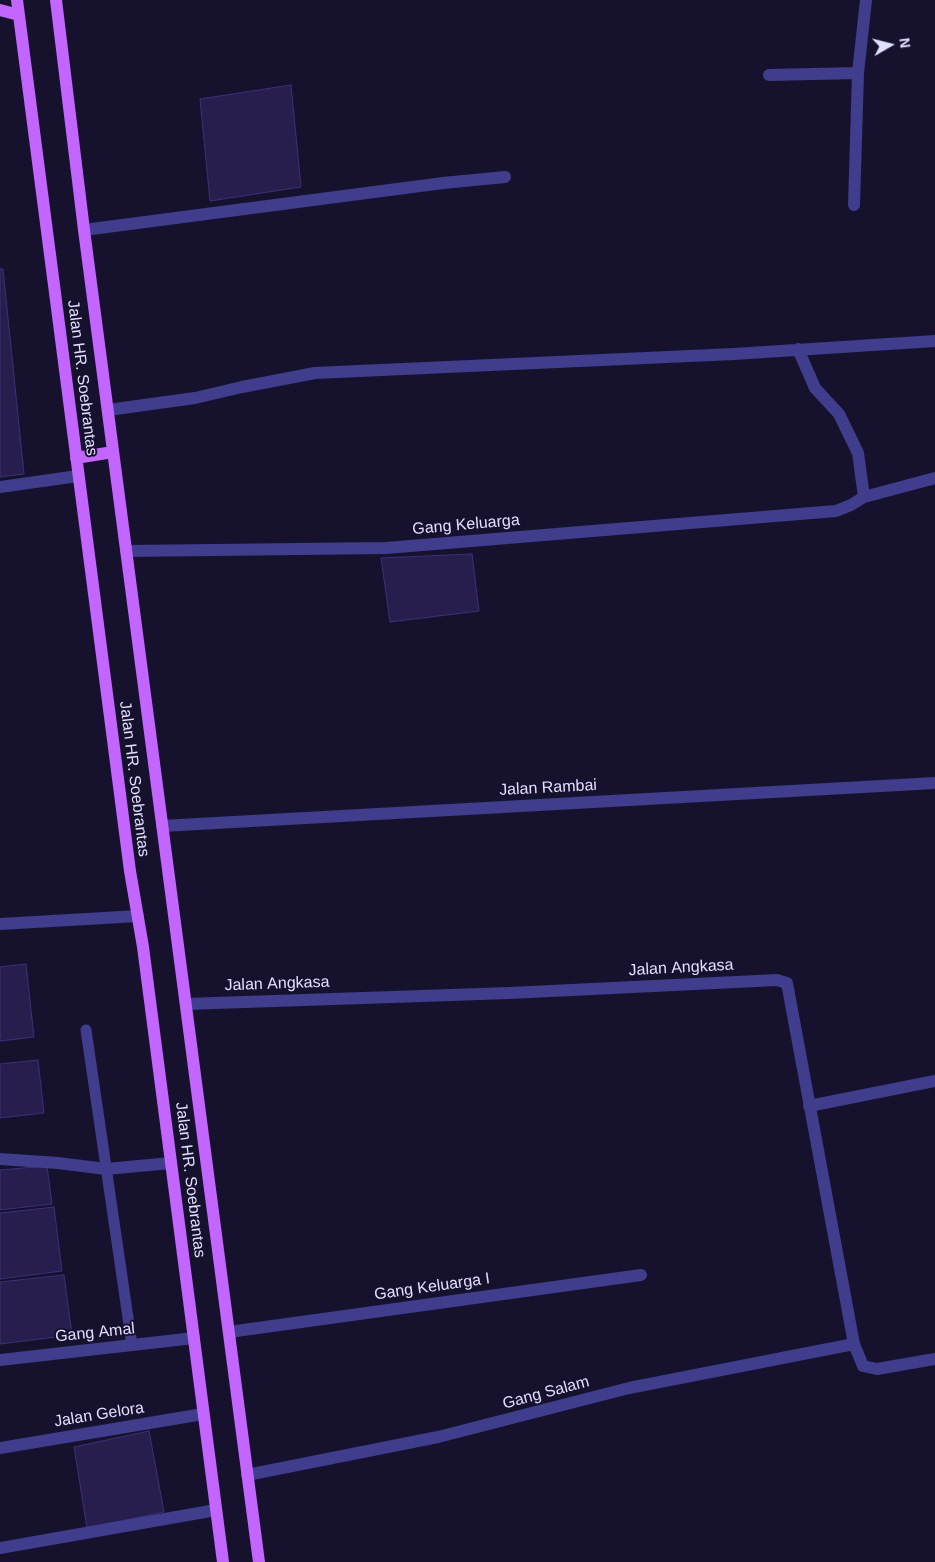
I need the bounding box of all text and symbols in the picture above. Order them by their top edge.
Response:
north arrow [865,20,915,70]
text: N [896,37,913,49]
street label: Jalan HR. Soebrantas [63,299,101,457]
street label: Gang Keluarga [412,511,520,539]
street label: Jalan HR. Soebrantas [115,700,153,858]
street label: Jalan Rambai [499,776,597,800]
street label: Jalan Angkasa [628,956,734,980]
street label: Jalan Angkasa [224,973,330,995]
street label: Jalan HR. Soebrantas [171,1101,209,1259]
street label: Gang Keluarga I [373,1269,491,1305]
street label: Gang Amal [54,1319,136,1347]
street label: Gang Salam [501,1372,591,1414]
street label: Jalan Gelora [53,1398,145,1432]

